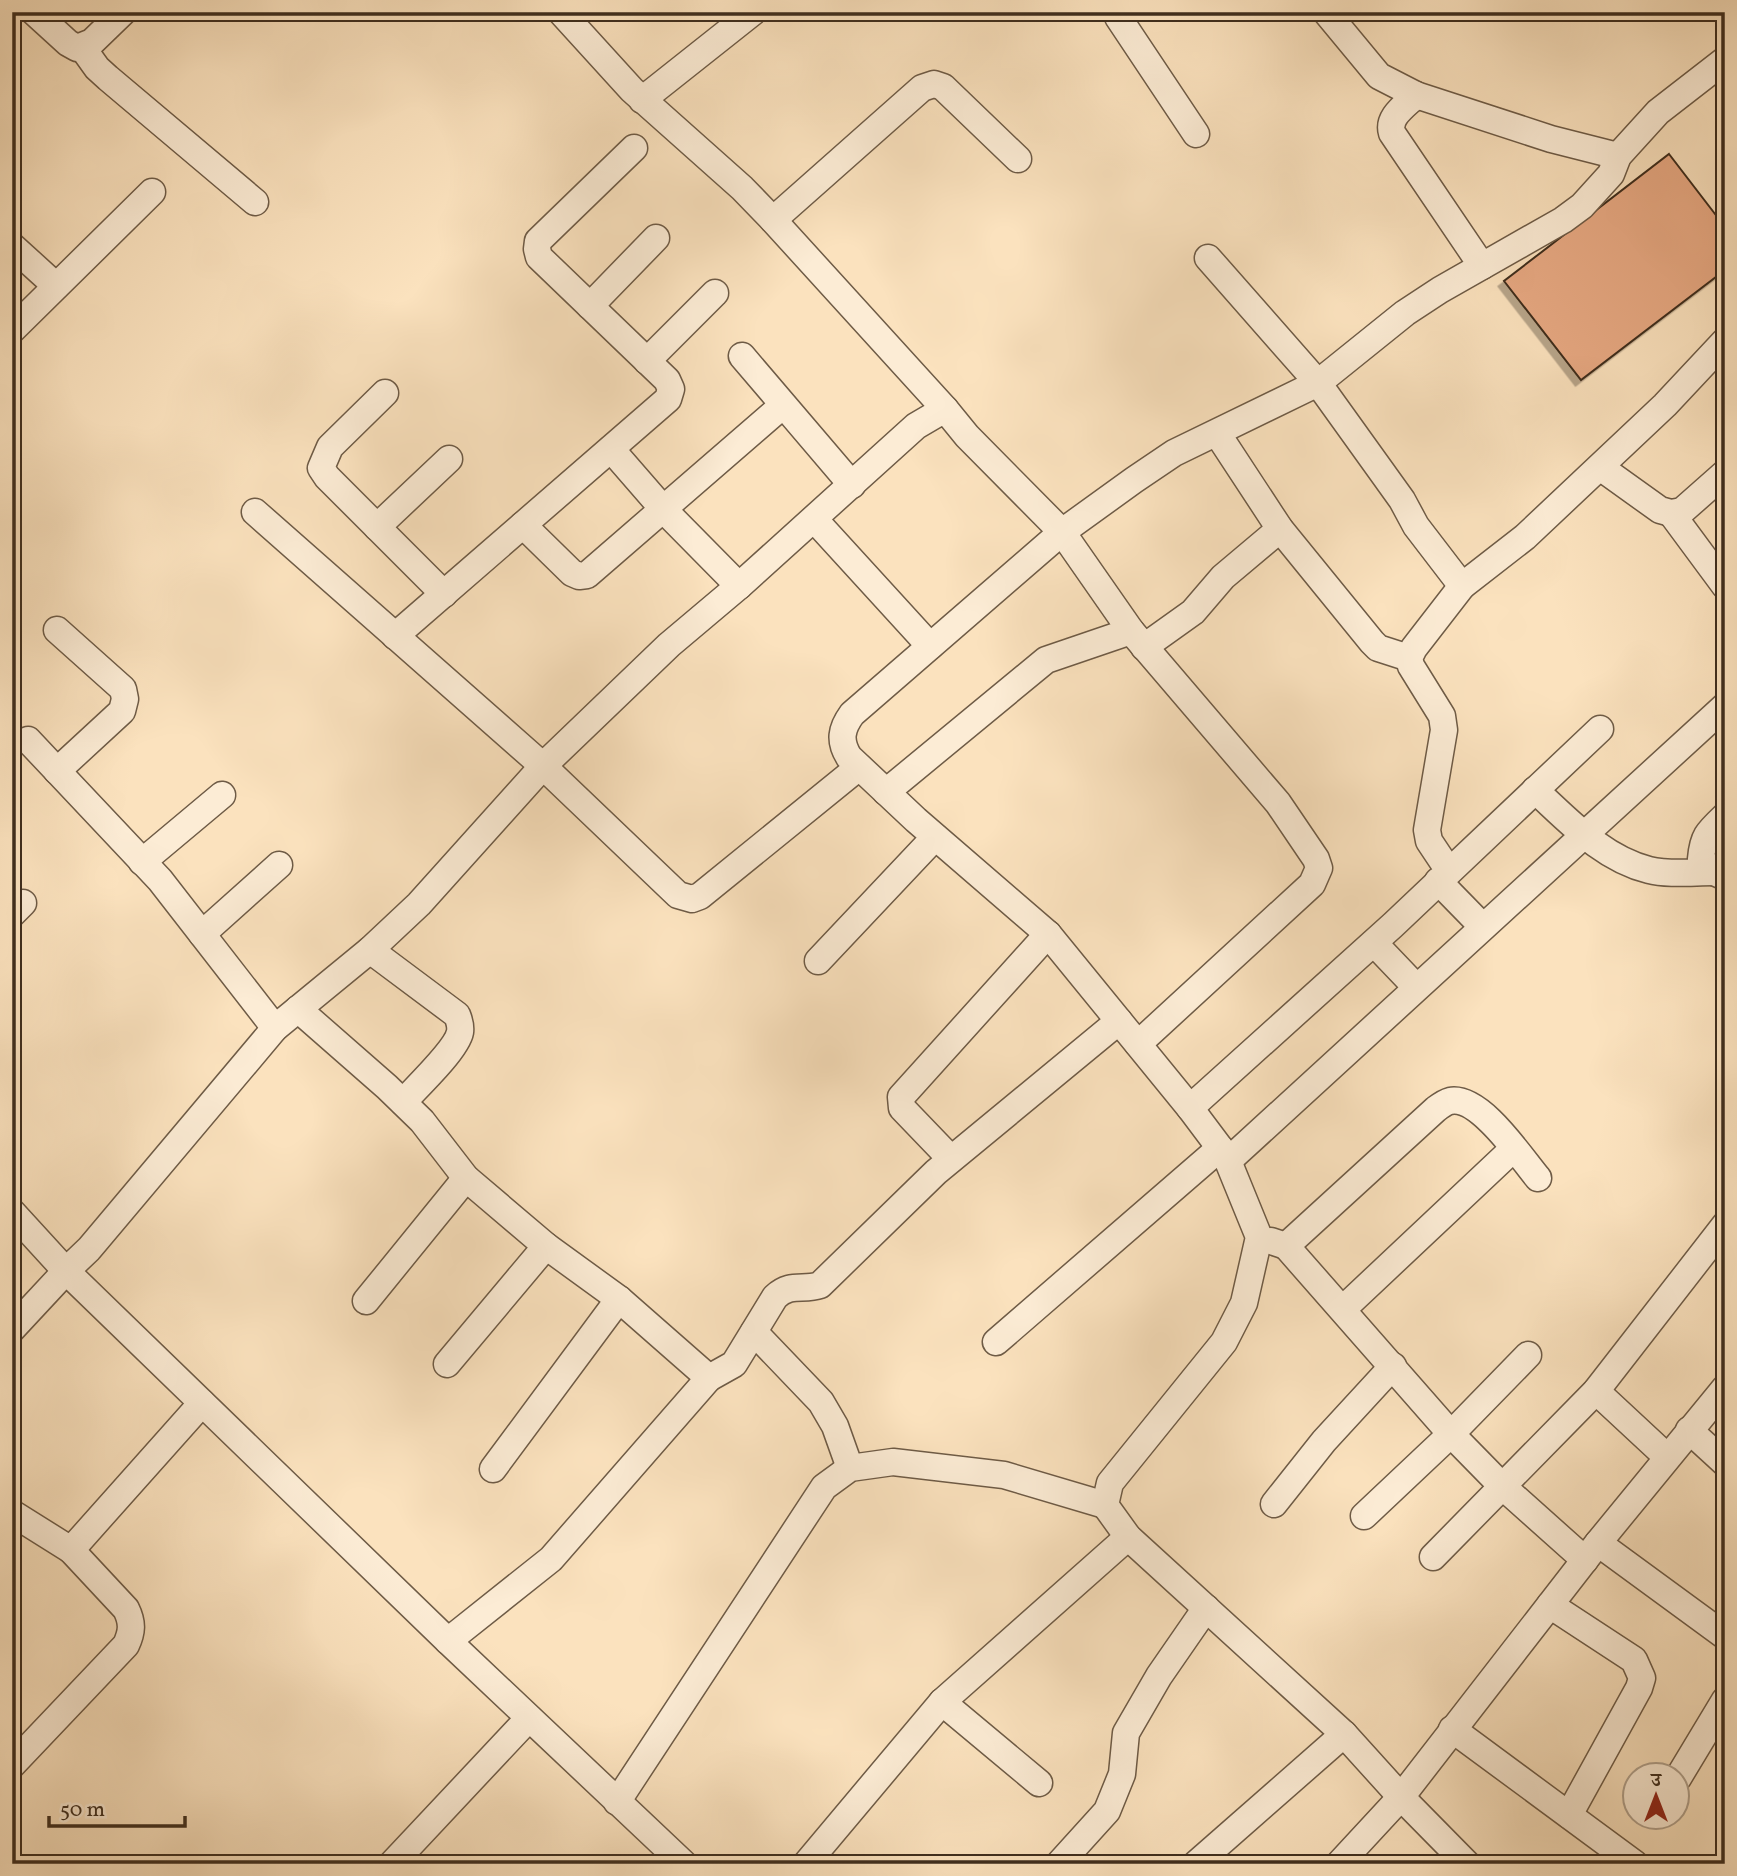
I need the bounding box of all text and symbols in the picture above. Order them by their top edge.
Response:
north arrow [1622,1760,1692,1830]
text: उ [1649,1768,1662,1794]
scale bar [49,1785,186,1829]
text: 50 m [60,1796,105,1825]

